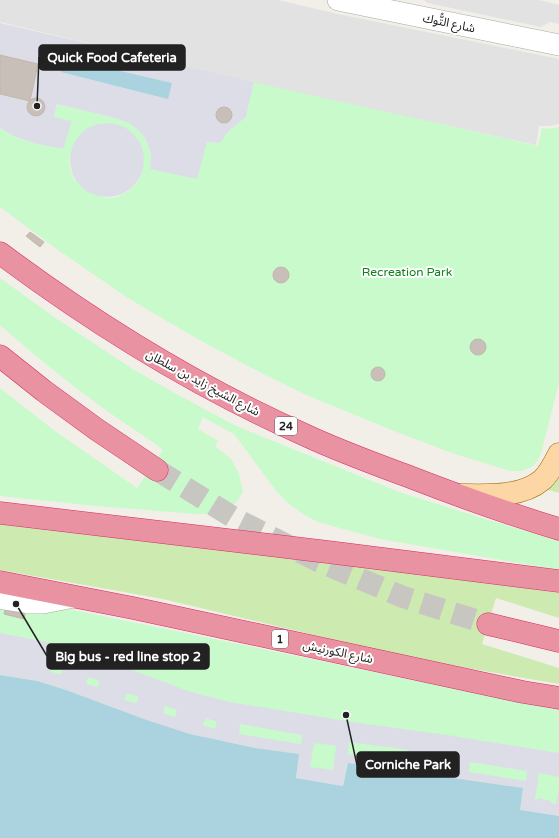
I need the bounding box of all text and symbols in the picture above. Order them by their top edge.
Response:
street label: شارع التُّوك [421,9,477,37]
callout: Quick Food Cafeteria [39,45,185,70]
text: Quick Food Cafeteria [47,50,177,66]
park label: Recreation Park [362,265,453,279]
street label: شارع الشيخ زايد بن سلطان [143,347,262,421]
road number: 24 [275,417,297,435]
road number: 1 [272,630,288,648]
street label: شارع الكورنيش [301,638,374,668]
callout: Big bus - red line stop 2 [47,644,209,669]
text: Big bus - red line stop 2 [55,649,201,665]
callout: Corniche Park [357,752,459,777]
text: Corniche Park [365,757,451,773]

